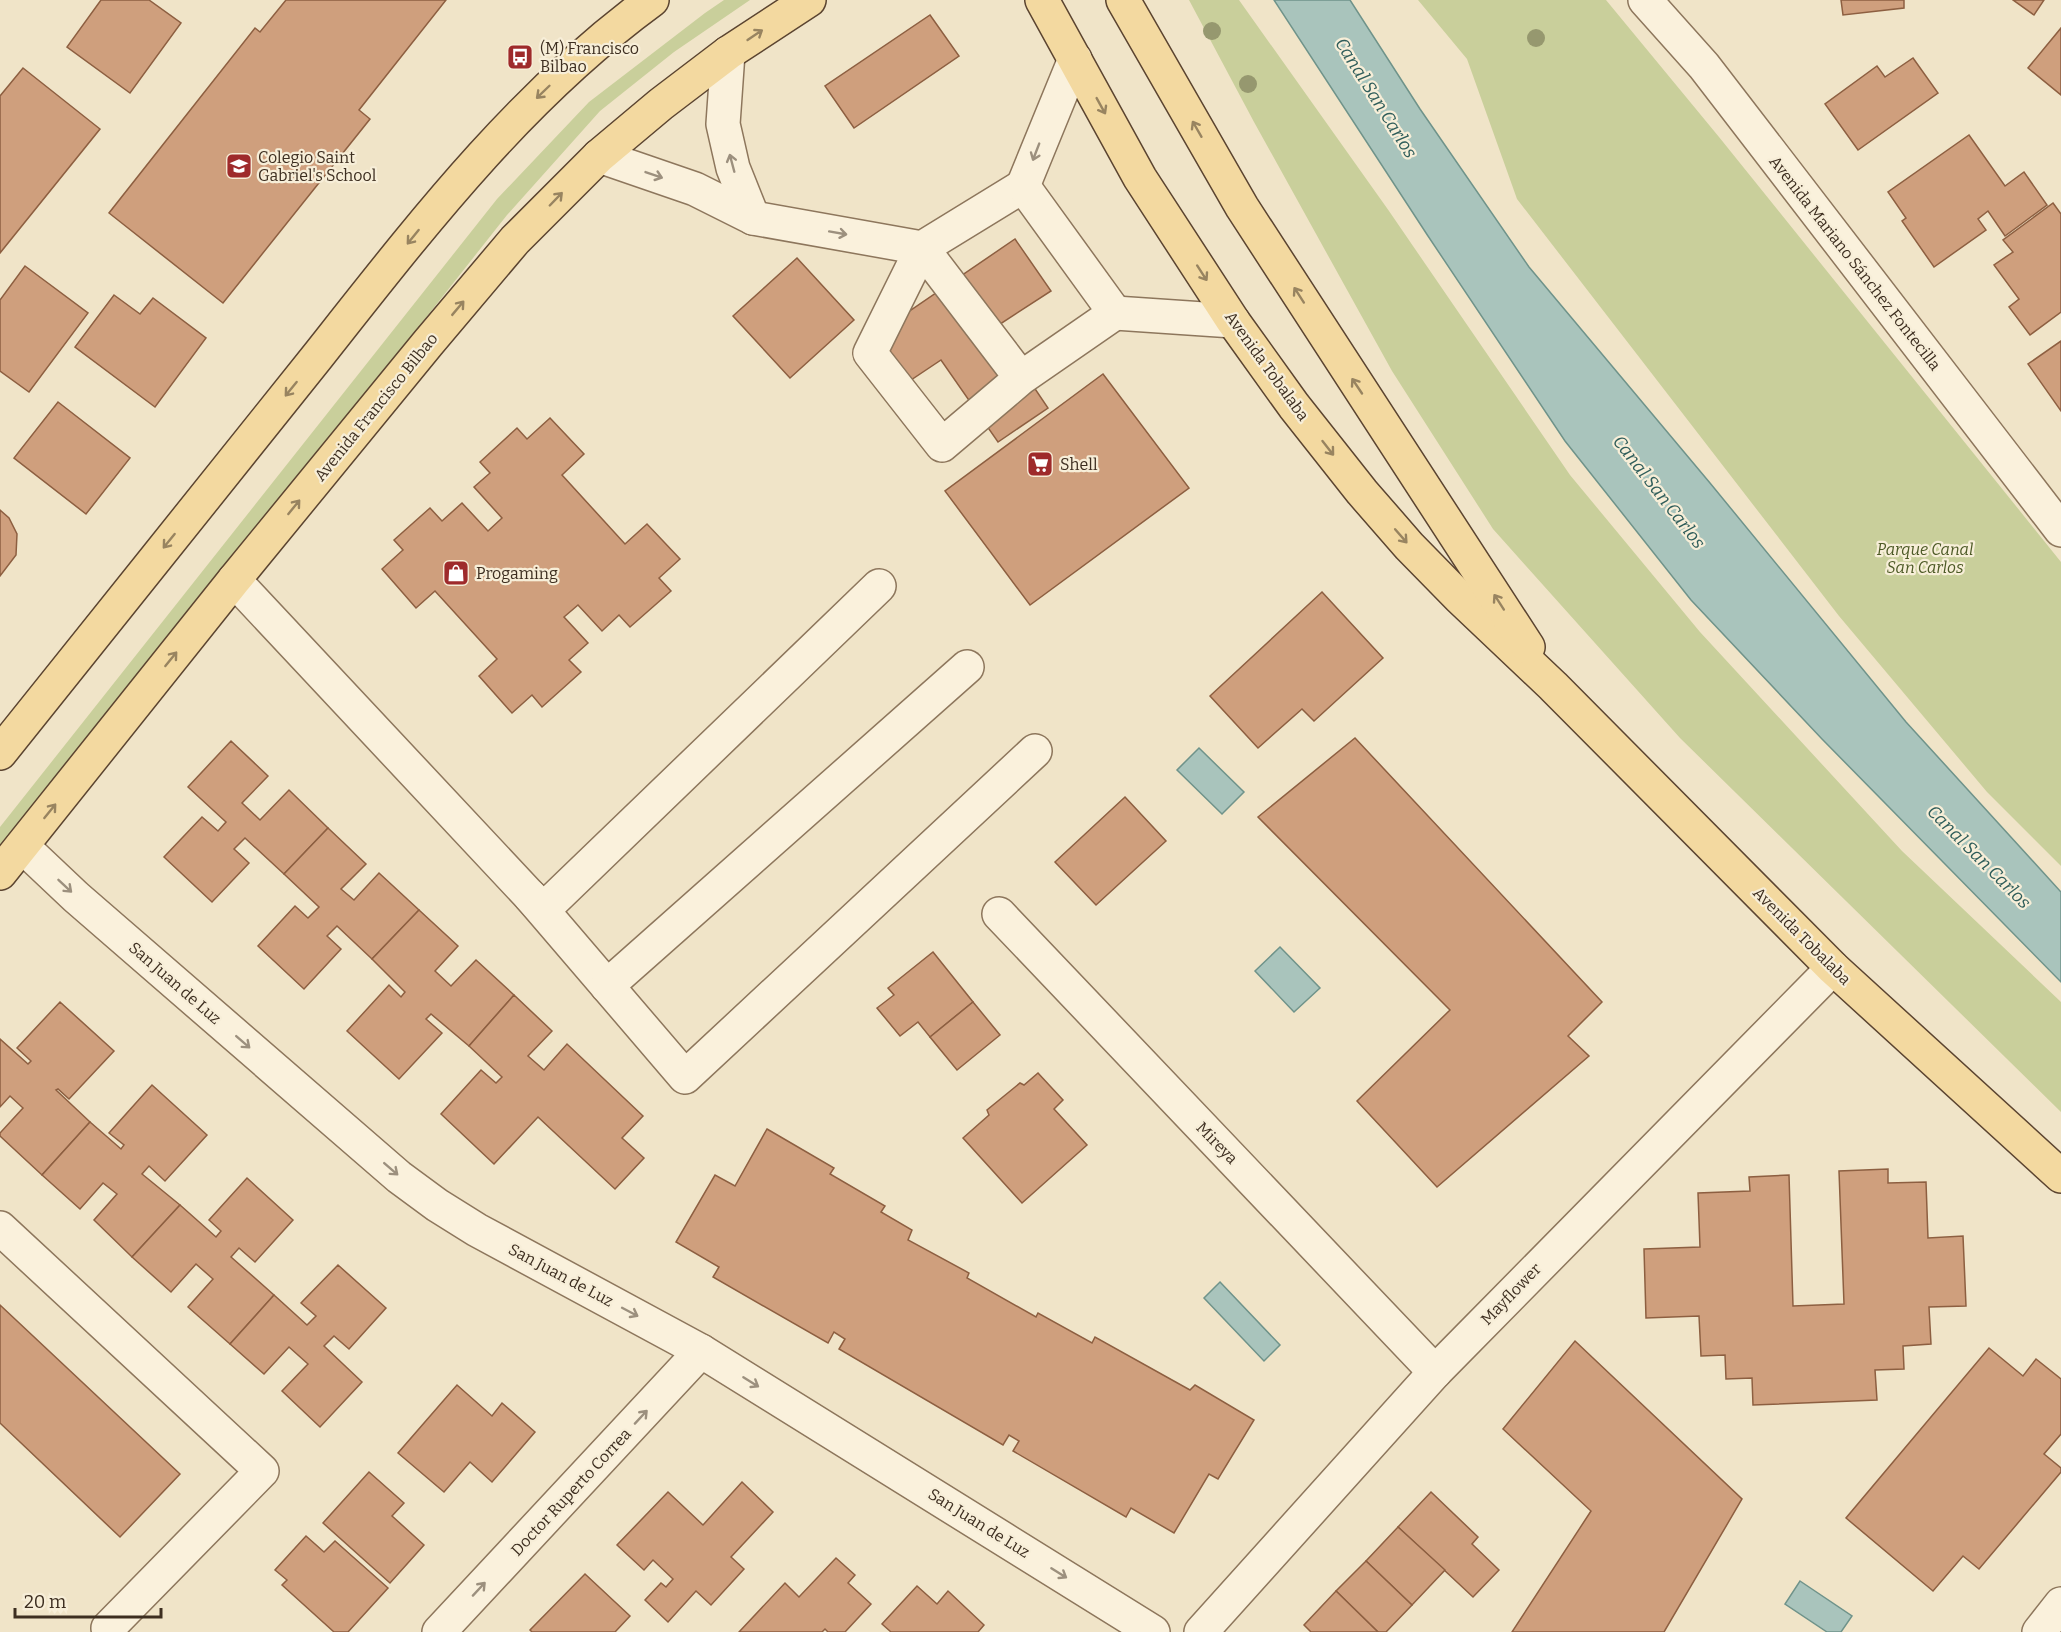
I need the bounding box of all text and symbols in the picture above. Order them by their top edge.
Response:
one-way arrow [746,29,763,41]
water label: Canal San Carlos [1330,34,1422,163]
place label: (M) Francisco Bilbao [540,39,639,76]
bus stop icon: (M) Francisco Bilbao [505,42,535,72]
one-way arrow [536,84,551,99]
one-way arrow [1095,97,1107,114]
one-way arrow [1190,121,1202,138]
one-way arrow [1030,142,1041,160]
place label: Colegio Saint Gabriel's School [258,148,377,185]
school or university icon: Colegio Saint Gabriel's School [224,151,254,181]
street label: Avenida Mariano Sánchez Fontecilla [1765,152,1945,374]
one-way arrow [726,154,738,173]
one-way arrow [644,170,663,181]
one-way arrow [549,191,564,206]
one-way arrow [828,228,848,239]
one-way arrow [407,229,420,245]
one-way arrow [1196,264,1208,281]
one-way arrow [1292,287,1304,304]
one-way arrow [451,301,465,316]
street label: Avenida Tobalaba [1221,308,1313,425]
street label: Avenida Francisco Bilbao [310,329,442,485]
one-way arrow [1351,377,1364,394]
one-way arrow [285,381,298,397]
water label: Canal San Carlos [1608,431,1710,553]
one-way arrow [1321,440,1334,456]
supermarket icon: Shell [1025,449,1055,479]
place label: Shell [1060,455,1098,474]
one-way arrow [287,499,300,515]
one-way arrow [1394,528,1408,543]
one-way arrow [163,533,176,549]
park label: Parque Canal San Carlos [1877,540,1973,577]
shop icon: Progaming [441,558,471,588]
place label: Progaming [476,564,558,583]
one-way arrow [1492,593,1505,610]
one-way arrow [165,651,178,667]
water label: Canal San Carlos [1923,801,2036,914]
one-way arrow [43,803,56,819]
one-way arrow [57,879,72,893]
street label: Avenida Tobalaba [1749,883,1855,989]
street label: San Juan de Luz [125,938,225,1028]
one-way arrow [235,1035,251,1048]
street label: Mireya [1192,1118,1242,1168]
one-way arrow [383,1162,398,1176]
street label: San Juan de Luz [505,1239,617,1311]
street label: Mayflower [1477,1259,1545,1329]
one-way arrow [620,1307,638,1318]
one-way arrow [742,1376,759,1388]
one-way arrow [634,1410,648,1425]
street label: Doctor Ruperto Correa [507,1424,635,1560]
street label: San Juan de Luz [925,1484,1033,1562]
one-way arrow [1050,1568,1067,1580]
scale bar [15,1581,160,1619]
one-way arrow [472,1582,486,1597]
text: 20 m [24,1591,66,1613]

